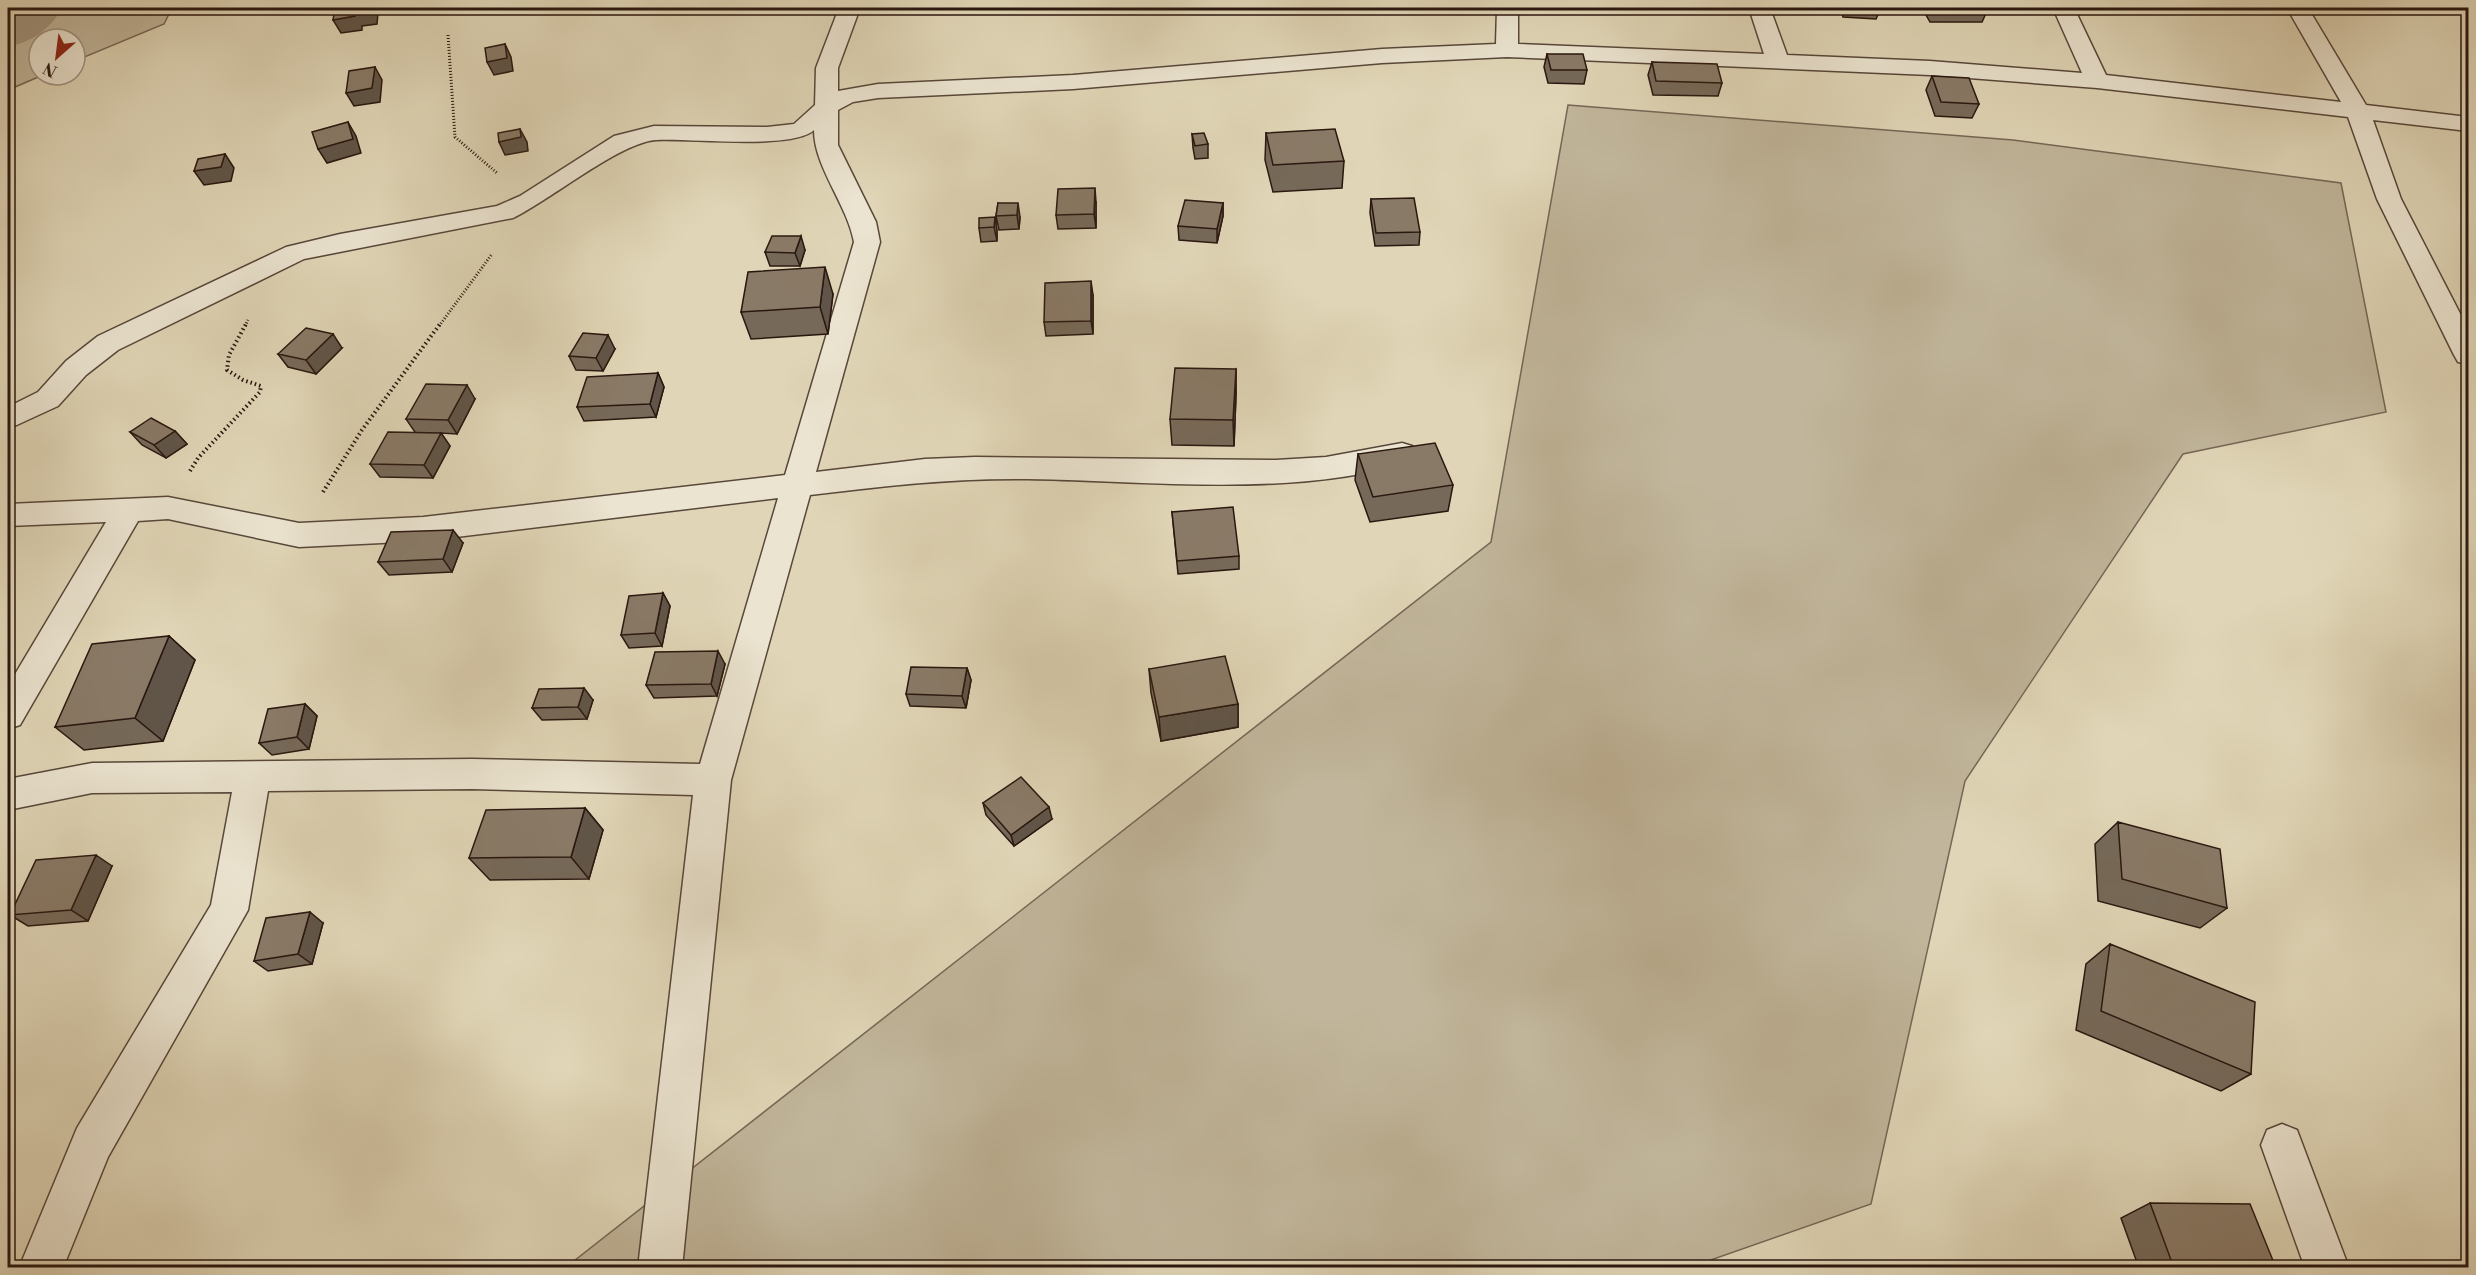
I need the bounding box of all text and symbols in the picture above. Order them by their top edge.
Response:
north arrow [27,27,87,87]
text: N [40,57,61,81]

